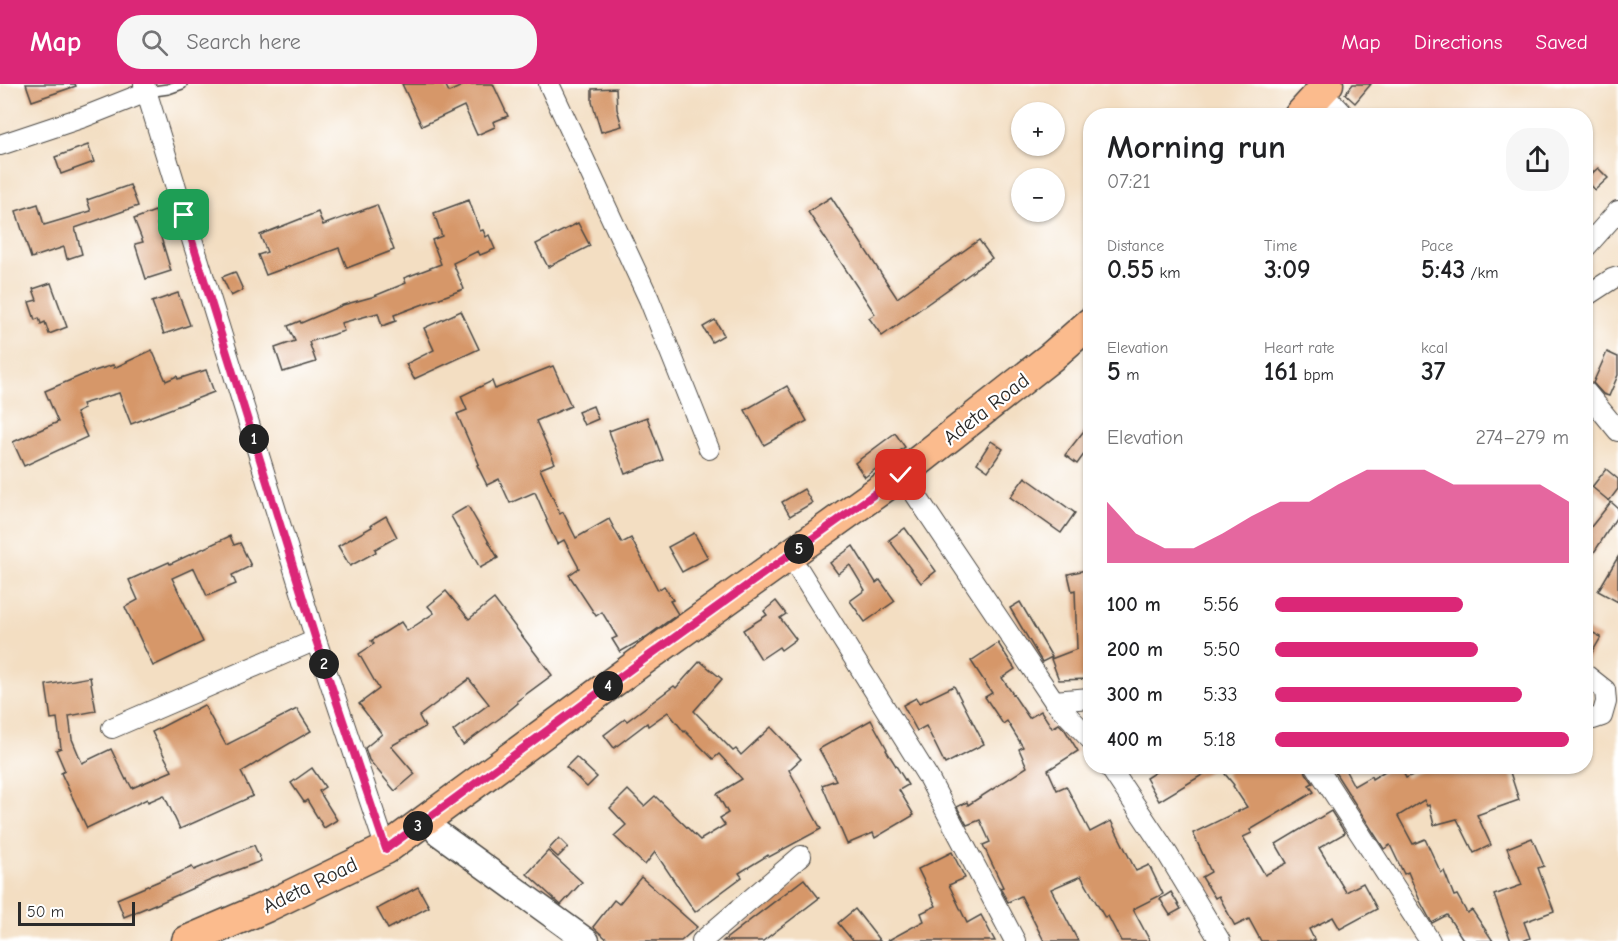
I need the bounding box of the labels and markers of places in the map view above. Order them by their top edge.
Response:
pin [158,189,209,240]
pin: 1 [239,424,269,454]
pin [875,449,926,500]
pin: 5 [784,534,814,564]
pin: 2 [309,649,339,679]
pin: 4 [593,671,623,701]
pin: 3 [403,811,433,841]

